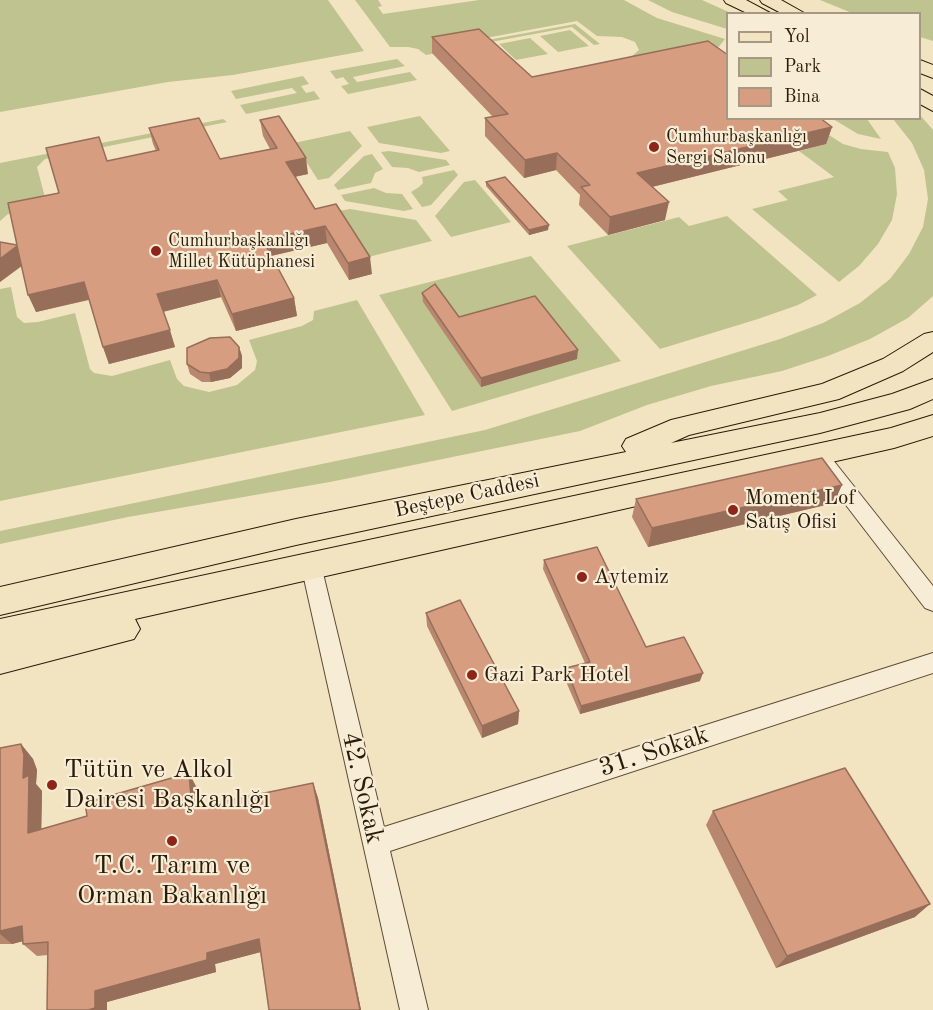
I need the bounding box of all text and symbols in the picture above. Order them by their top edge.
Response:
legend [726,12,921,120]
text: Yol [784,28,810,46]
text: Park [784,58,821,76]
text: Bina [784,88,820,106]
place label: Cumhurbaşkanlığı Sergi Salonu [666,126,807,168]
marker: Cumhurbaşkanlığı Sergi Salonu [647,140,661,154]
place label: Cumhurbaşkanlığı Millet Kütüphanesi [168,230,315,272]
marker: Cumhurbaşkanlığı Millet Kütüphanesi [149,244,163,258]
street label: Beştepe Caddesi [392,468,542,524]
place label: Moment Lof Satış Ofisi [745,485,855,535]
marker: Moment Lof Satış Ofisi [726,503,740,517]
place label: Aytemiz [594,564,669,590]
marker: Aytemiz [575,570,589,584]
place label: Gazi Park Hotel [484,662,629,688]
marker: Gazi Park Hotel [465,668,479,682]
street label: 31. Sokak [595,720,713,784]
street label: 42. Sokak [334,729,390,847]
place label: Tütün ve Alkol Dairesi Başkanlığı [64,754,270,816]
marker: Tütün ve Alkol Dairesi Başkanlığı [45,778,59,792]
marker: T.C. Tarım ve Orman Bakanlığı [165,834,179,848]
place label: T.C. Tarım ve Orman Bakanlığı [77,850,267,912]

